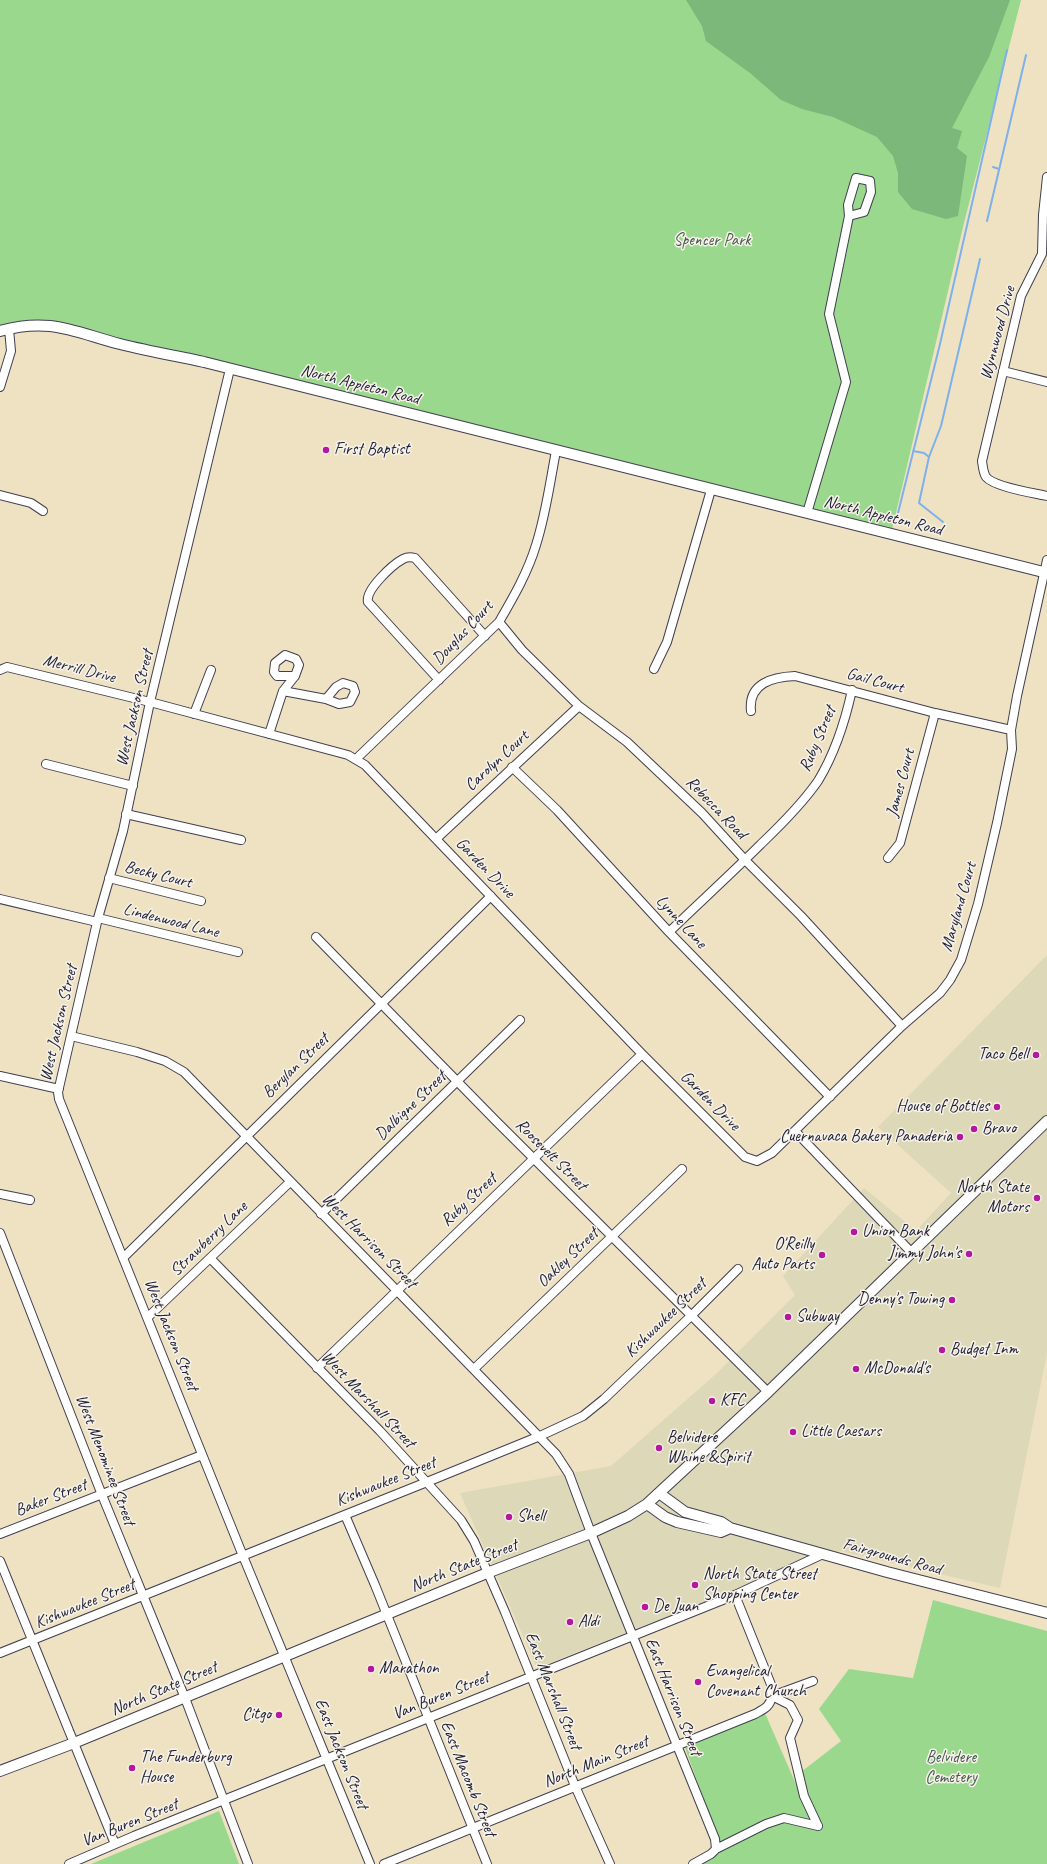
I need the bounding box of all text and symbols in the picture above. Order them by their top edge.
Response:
park label: Spencer Park [674,231,750,251]
street label: Wynnwood Drive [976,284,1020,382]
street label: North Appleton Road [299,360,421,410]
place label: First Baptist [334,440,410,460]
marker: First Baptist [321,445,331,455]
street label: North Appleton Road [822,491,944,541]
street label: Douglas Court [428,597,498,669]
street label: West Jackson Street [112,648,158,768]
street label: Merrill Drive [41,650,117,688]
street label: Gail Court [844,664,906,698]
street label: Ruby Street [795,703,841,775]
street label: Carolyn Court [461,726,533,796]
street label: James Court [882,747,920,819]
street label: Rebecca Road [681,772,751,844]
street label: Garden Drive [451,833,519,903]
street label: Becky Court [122,857,194,893]
street label: Maryland Court [937,860,981,954]
street label: Lynne Lane [651,891,711,953]
street label: Lindenwood Lane [121,899,221,943]
street label: West Jackson Street [36,963,82,1083]
street label: Berylan Street [258,1029,334,1103]
place label: Taco Bell [978,1045,1028,1065]
marker: Taco Bell [1031,1050,1041,1060]
street label: Dalbigne Street [371,1067,451,1145]
street label: Garden Drive [676,1067,744,1135]
place label: House of Bottles [896,1097,989,1117]
marker: House of Bottles [992,1102,1002,1112]
street label: Roosevelt Street [511,1115,591,1195]
place label: Bravo [982,1119,1016,1139]
marker: Bravo [969,1124,979,1134]
place label: Cuernavaca Bakery Panaderia [780,1127,952,1147]
marker: Cuernavaca Bakery Panaderia [955,1132,965,1142]
street label: Ruby Street [437,1169,501,1231]
place label: North State Motors [956,1178,1029,1218]
street label: West Harrison Street [317,1189,421,1293]
marker: North State Motors [1032,1193,1042,1203]
street label: Strawberry Lane [166,1197,252,1281]
place label: Union Bank [862,1222,929,1242]
street label: Oakley Street [533,1224,603,1292]
marker: Union Bank [849,1227,859,1237]
place label: O'Reilly Auto Parts [751,1235,814,1275]
place label: Jimmy John's [888,1244,961,1264]
marker: Jimmy John's [964,1249,974,1259]
marker: O'Reilly Auto Parts [817,1250,827,1260]
street label: Kishwaukee Street [621,1274,711,1362]
street label: West Jackson Street [139,1276,203,1394]
place label: Denny's Towing [858,1290,944,1310]
marker: Denny's Towing [947,1295,957,1305]
place label: Subway [796,1307,839,1327]
marker: Subway [783,1312,793,1322]
place label: Budget Inm [950,1340,1018,1360]
marker: Budget Inm [937,1345,947,1355]
street label: West Marshall Street [317,1347,419,1453]
place label: McDonald's [864,1359,930,1379]
marker: McDonald's [851,1364,861,1374]
place label: KFC [720,1391,745,1411]
street label: West Menominee Street [71,1392,139,1528]
marker: KFC [707,1396,717,1406]
place label: Little Caesars [801,1422,881,1442]
marker: Little Caesars [788,1427,798,1437]
place label: Belvidere Whine &Spirit [667,1428,750,1468]
marker: Belvidere Whine &Spirit [654,1443,664,1453]
street label: Kishwaukee Street [333,1453,439,1511]
street label: Baker Street [12,1475,90,1521]
place label: Shell [517,1507,545,1527]
marker: Shell [504,1512,514,1522]
street label: Fairgrounds Road [841,1534,943,1580]
street label: North State Street [407,1535,521,1597]
place label: North State Street Shopping Center [703,1565,817,1605]
street label: Kishwaukee Street [32,1575,138,1633]
marker: North State Street Shopping Center [690,1580,700,1590]
place label: De Juan [653,1597,698,1617]
marker: De Juan [640,1602,650,1612]
place label: Aldi [578,1612,599,1632]
marker: Aldi [565,1617,575,1627]
street label: East Marshall Street [520,1629,586,1753]
street label: East Harrison Street [640,1635,706,1759]
street label: North State Street [108,1657,220,1721]
place label: Marathon [379,1659,439,1679]
place label: Evangelical Covenant Church [706,1662,806,1702]
marker: Marathon [366,1664,376,1674]
street label: Van Buren Street [390,1667,492,1725]
marker: Evangelical Covenant Church [693,1677,703,1687]
street label: East Jackson Street [310,1696,372,1812]
place label: Citgo [242,1705,271,1725]
marker: Citgo [274,1710,284,1720]
street label: East Macomb Street [436,1718,500,1840]
street label: North Main Street [541,1732,651,1792]
place label: The Funderburg House [140,1748,231,1788]
park label: Belvidere Cemetery [925,1748,977,1788]
marker: The Funderburg House [127,1763,137,1773]
street label: Van Buren Street [79,1794,181,1852]

